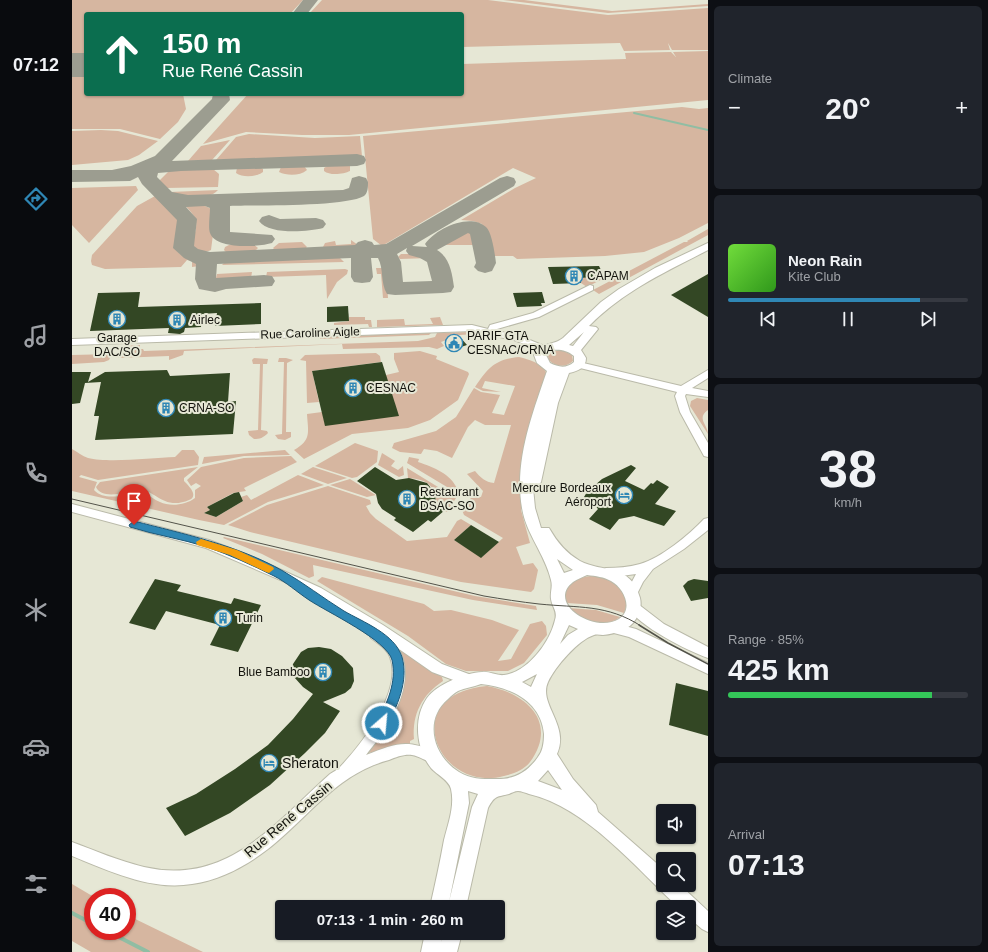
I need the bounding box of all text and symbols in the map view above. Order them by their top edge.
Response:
icon: ahead [96,28,148,80]
text: 150 m [162,28,241,59]
text: 07:12 [13,55,59,75]
text: Rue René Cassin [162,61,303,81]
text: Climate [728,71,772,86]
text: 20° [825,92,871,125]
text: − [728,95,741,120]
text: + [955,95,968,120]
icon: directions [22,185,50,213]
text: Neon Rain [788,252,862,269]
building icon: CAPAM [564,266,584,286]
place label: CAPAM [587,269,629,283]
text: Kite Club [788,269,841,284]
icon: previous [757,308,779,330]
icon: pause [837,308,859,330]
icon: next [917,308,939,330]
building icon: Garage DAC/SO [107,309,127,329]
building icon: Airlec [167,310,187,330]
place label: Airlec [190,313,220,327]
icon: music [22,322,50,350]
street label: Rue Caroline Aigle [260,324,360,342]
place label: PARIF GTA CESNAC/CRNA [467,329,554,357]
place label: Garage DAC/SO [94,331,140,359]
public building icon: PARIF GTA CESNAC/CRNA [444,333,464,353]
building icon: CESNAC [343,378,363,398]
place label: CESNAC [366,381,416,395]
building icon: CRNA-SO [156,398,176,418]
place label: CRNA-SO [179,401,234,415]
text: 38 [819,440,877,498]
icon: phone [22,459,50,487]
place label: Mercure Bordeaux Aéroport [512,481,612,509]
pin [117,484,151,525]
place label: Restaurant DSAC-SO [420,485,479,513]
hotel icon: Mercure Bordeaux Aéroport [614,485,634,505]
building icon: Restaurant DSAC-SO [397,489,417,509]
icon: arrive [123,490,145,512]
text: km/h [834,495,862,510]
icon: climate [22,596,50,624]
building icon: Turin [213,608,233,628]
place label: Turin [236,611,263,625]
text: Range · 85% [728,632,804,647]
text: 425 km [728,653,830,686]
building icon: Blue Bamboo [313,662,333,682]
place label: Blue Bamboo [238,665,310,679]
position arrow [361,702,403,744]
icon: car [22,733,50,761]
hotel icon: Sheraton [259,753,279,773]
place label: Sheraton [282,755,339,771]
street label: Rue René Cassin [241,778,335,860]
map controls [656,804,696,940]
button: sound [656,804,696,844]
text: Arrival [728,827,765,842]
text: 07:13 [728,848,805,881]
button: search [656,852,696,892]
icon: filters [22,870,50,898]
speed limit sign: 40 [84,888,136,940]
button: layers [656,900,696,940]
text: 07:13 · 1 min · 260 m [317,911,463,928]

